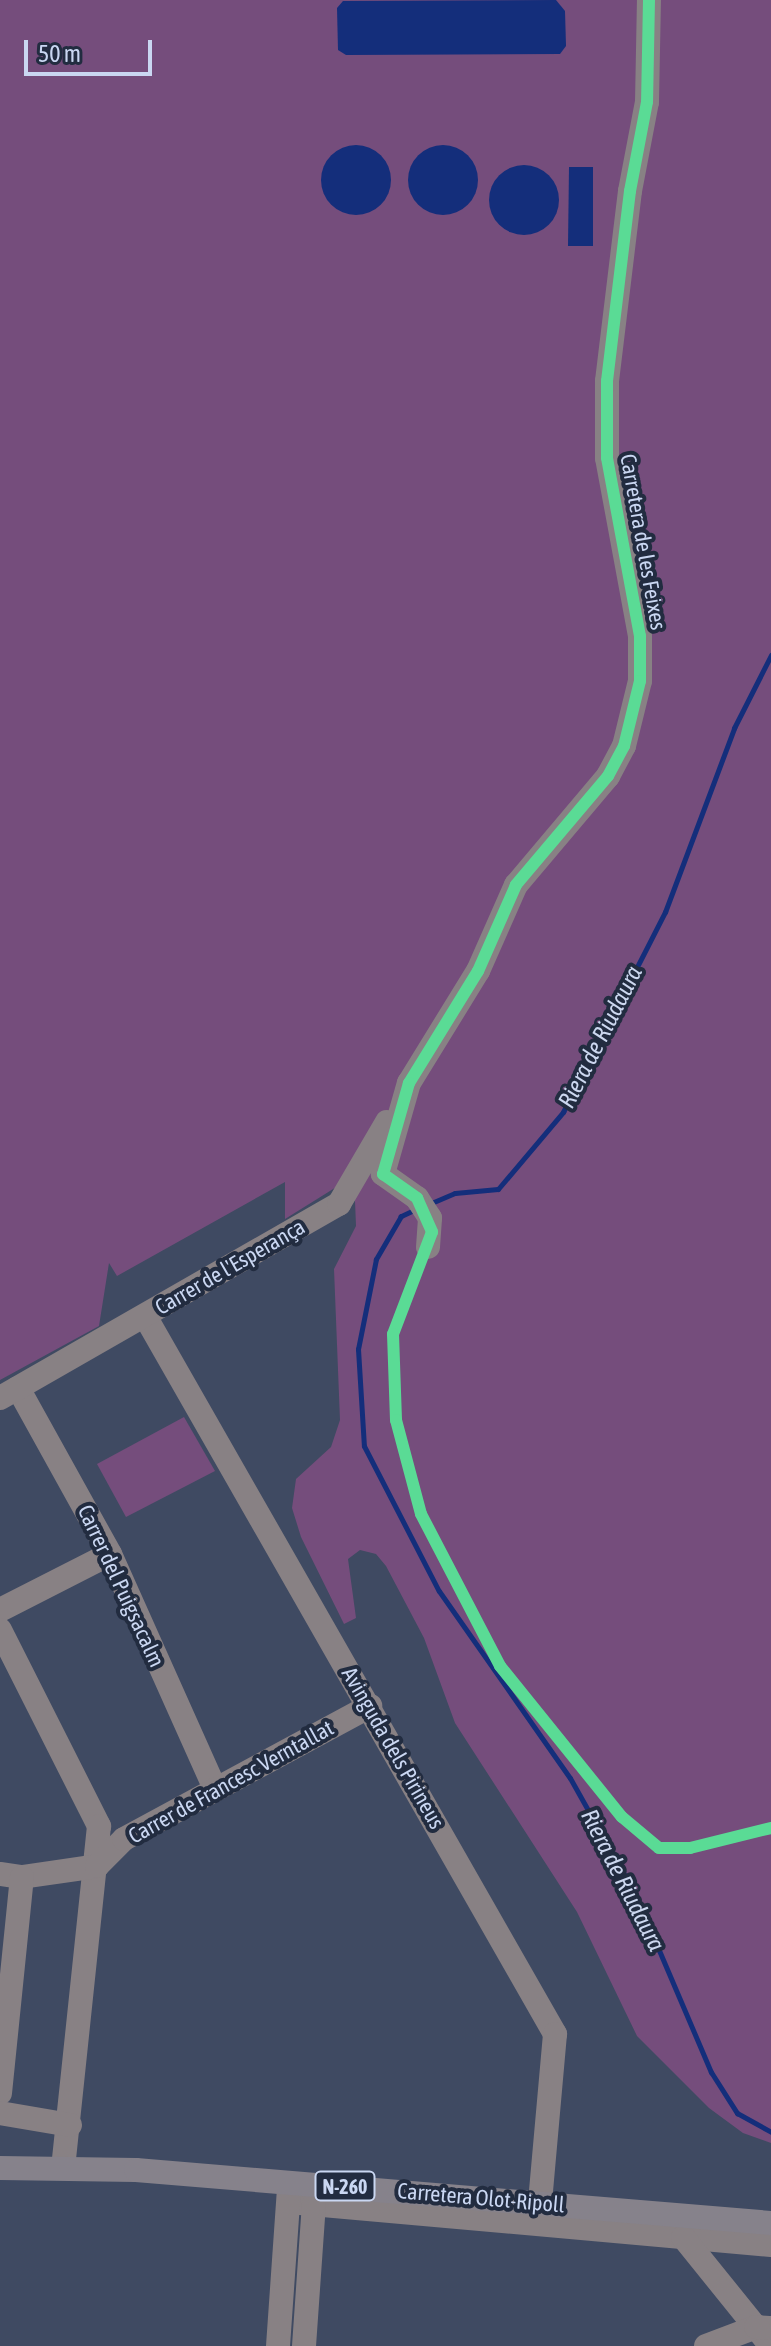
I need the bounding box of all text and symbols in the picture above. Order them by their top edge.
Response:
scale bar [28,24,156,74]
text: 50 m [38,40,81,67]
street label: Carretera de les Feixes [615,452,671,632]
water label: Riera de Riudaura [552,961,648,1113]
street label: Carrer de l'Esperança [151,1213,309,1321]
street label: Carrer del Puigsacalm [72,1501,170,1671]
street label: Avinguda dels Pirineus [336,1662,450,1834]
street label: Carrer de Francesc Verntallat [124,1715,338,1849]
water label: Riera de Riudaura [575,1804,671,1956]
road number: N-260 [313,2170,377,2202]
street label: Carretera Olot-Ripoll [396,2178,566,2218]

